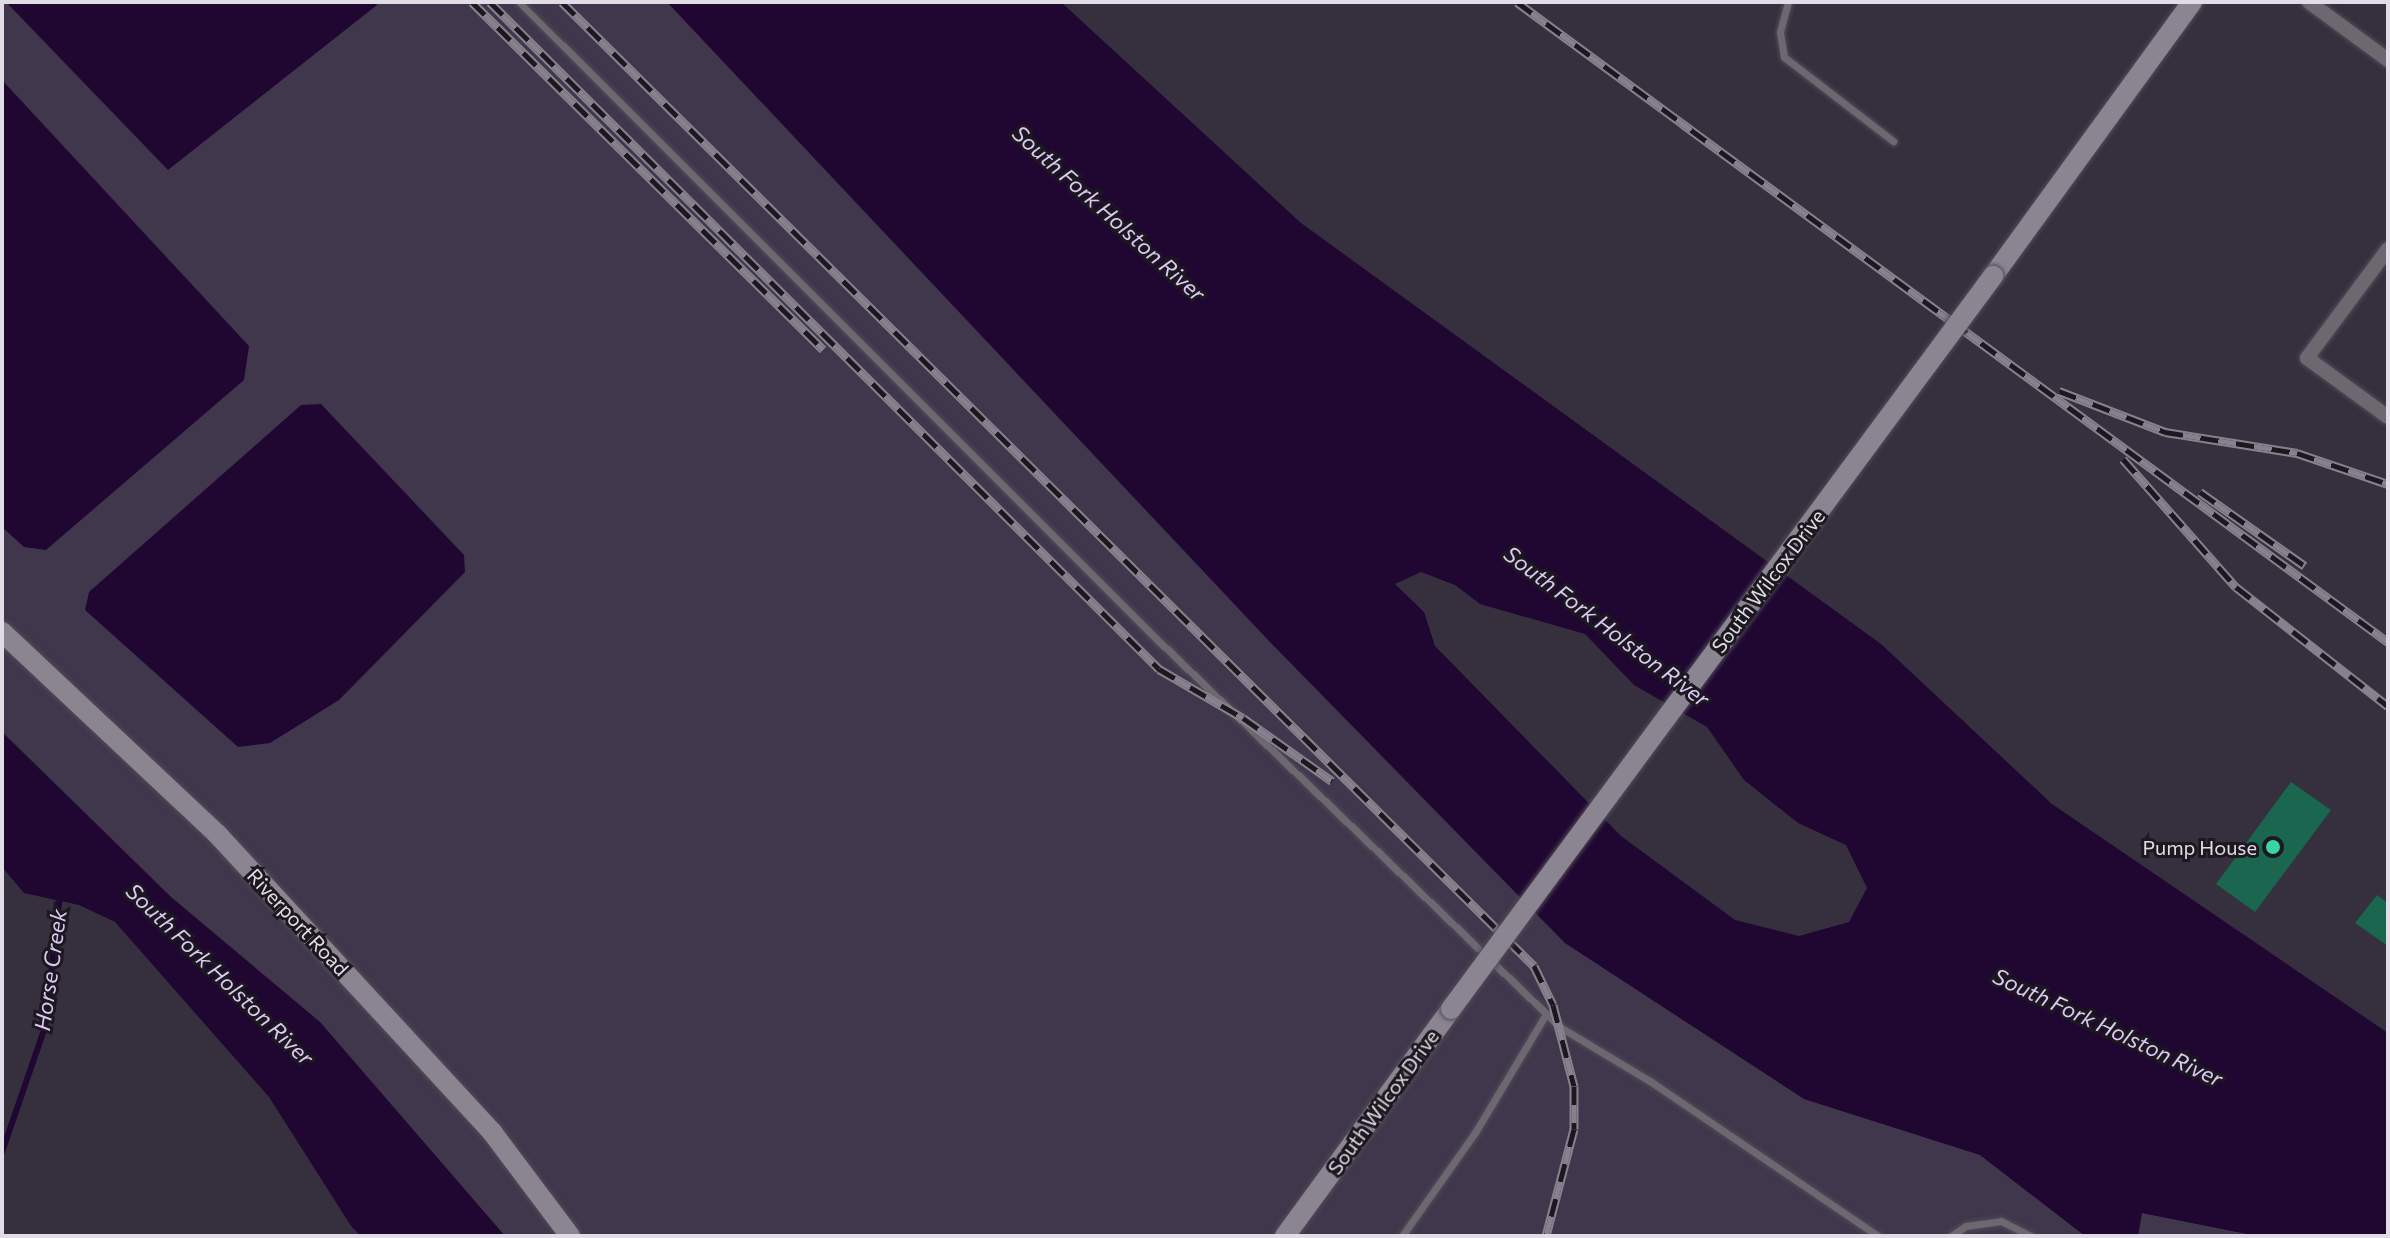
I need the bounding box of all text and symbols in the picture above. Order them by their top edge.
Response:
water label: South Fork Holston River [1007,119,1211,307]
street label: South Wilcox Drive [1706,505,1830,657]
water label: South Fork Holston River [1499,540,1715,712]
place label: Pump House [2142,835,2257,859]
marker: Pump House [2264,838,2282,856]
street label: Riverport Road [242,864,354,980]
water label: South Fork Holston River [121,878,319,1070]
water label: Horse Creek [28,908,72,1032]
water label: South Fork Holston River [1989,962,2227,1092]
street label: South Wilcox Drive [1322,1025,1444,1179]

